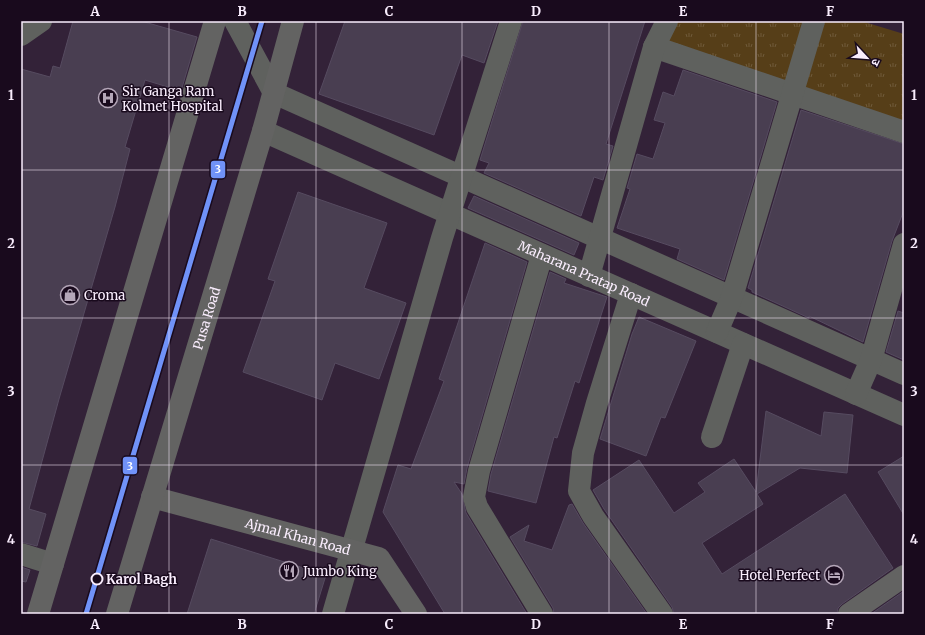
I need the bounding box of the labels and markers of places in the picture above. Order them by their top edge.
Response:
place label: Sir Ganga Ram Kolmet Hospital [122,83,223,115]
hospital icon: Sir Ganga Ram Kolmet Hospital [97,87,119,109]
shop icon: Croma [59,284,81,306]
place label: Croma [84,287,125,304]
restaurant icon: Jumbo King [278,560,300,582]
place label: Jumbo King [302,563,377,580]
hotel icon: Hotel Perfect [823,564,845,586]
place label: Hotel Perfect [739,567,820,584]
place label: Karol Bagh [106,571,177,588]
marker: Karol Bagh [90,572,104,586]

